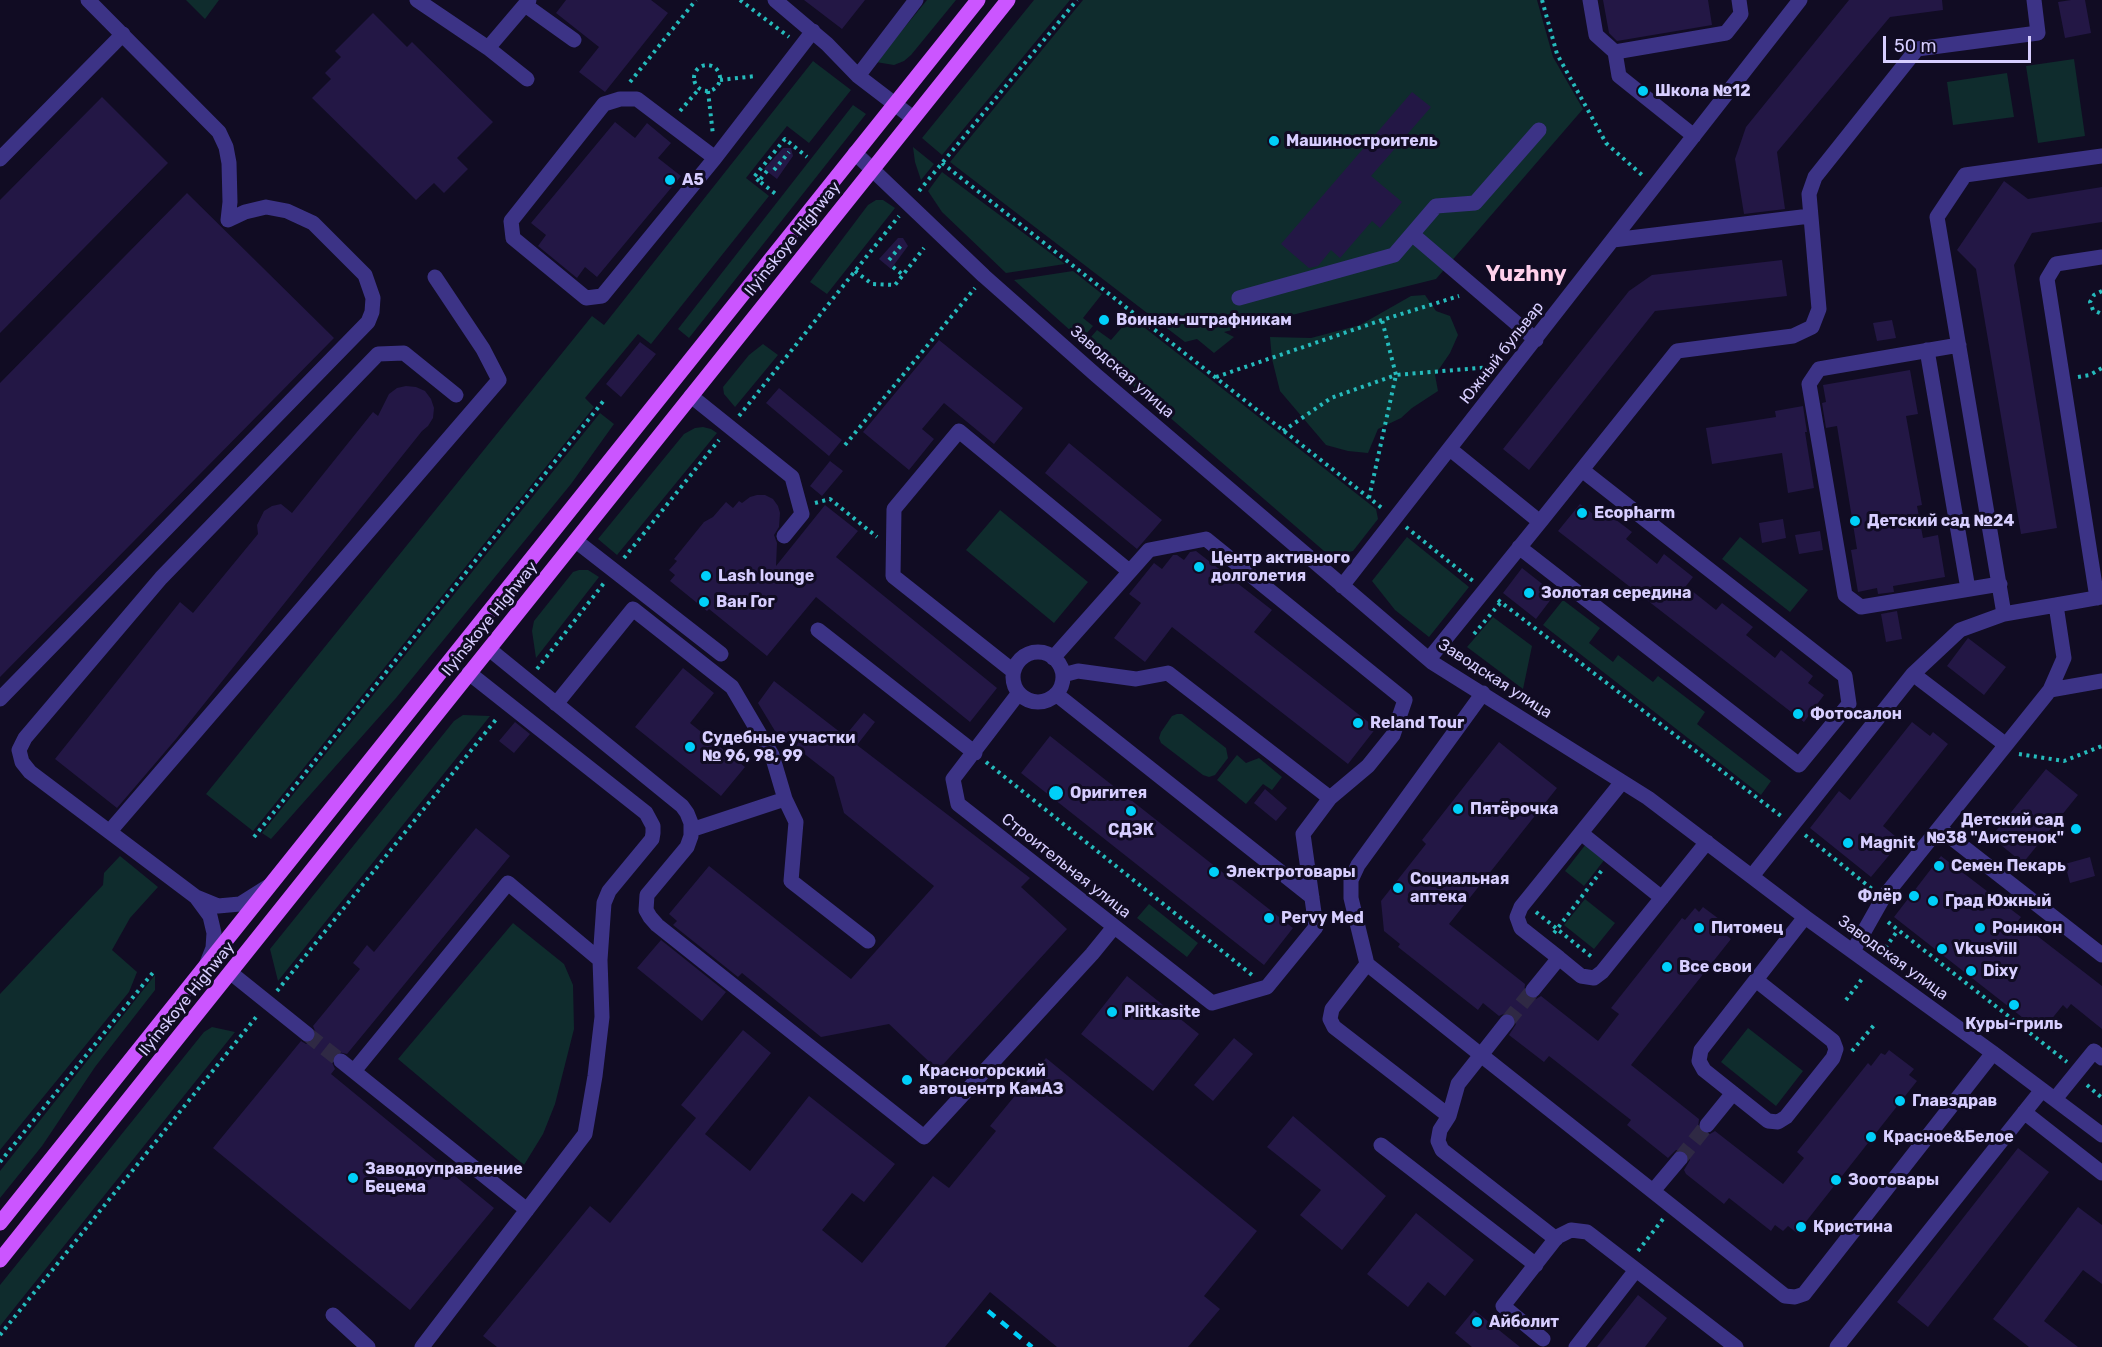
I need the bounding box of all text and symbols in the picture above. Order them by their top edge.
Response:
scale bar [1886,24,2034,62]
text: 50 m [1894,35,1937,57]
place label: Школа №12 [1655,81,1751,101]
marker: Школа №12 [1636,84,1650,98]
place label: Машиностроитель [1286,131,1438,151]
marker: Машиностроитель [1267,134,1281,148]
place label: A5 [682,170,704,190]
marker: A5 [663,173,677,187]
street label: Ilyinskoye Highway [741,178,845,300]
district label: Yuzhny [1485,262,1567,288]
street label: Южный бульвар [1456,298,1548,408]
place label: Воинам-штрафникам [1116,310,1292,330]
marker: Воинам-штрафникам [1097,313,1111,327]
street label: Заводская улица [1066,322,1178,422]
place label: Ecopharm [1594,503,1675,523]
marker: Ecopharm [1575,506,1589,520]
place label: Детский сад №24 [1867,511,2014,531]
marker: Детский сад №24 [1848,514,1862,528]
place label: Центр активного долголетия [1211,548,1350,586]
street label: Ilyinskoye Highway [438,558,542,680]
marker: Центр активного долголетия [1192,560,1206,574]
place label: Lash lounge [718,566,814,586]
marker: Lash lounge [699,569,713,583]
place label: Золотая середина [1541,583,1691,603]
marker: Золотая середина [1522,586,1536,600]
place label: Ван Гог [716,592,775,612]
marker: Ван Гог [697,595,711,609]
street label: Заводская улица [1435,635,1555,723]
place label: Фотосалон [1810,704,1902,724]
marker: Фотосалон [1791,707,1805,721]
place label: Reland Tour [1370,713,1464,733]
marker: Reland Tour [1351,716,1365,730]
place label: Судебные участки № 96, 98, 99 [702,728,856,766]
marker: Судебные участки № 96, 98, 99 [683,740,697,754]
place label: Оригитея [1070,783,1147,803]
marker: Оригитея [1047,784,1065,802]
place label: Пятёрочка [1470,799,1559,819]
marker: Пятёрочка [1451,802,1465,816]
marker: СДЭК [1124,804,1138,818]
street label: Строительная улица [997,810,1135,922]
place label: Детский сад №38 "Аистенок" [1926,810,2064,848]
place label: СДЭК [1108,820,1154,840]
marker: Детский сад №38 "Аистенок" [2069,822,2083,836]
place label: Magnit [1860,833,1915,853]
marker: Magnit [1841,836,1855,850]
place label: Семен Пекарь [1951,856,2066,876]
marker: Семен Пекарь [1932,859,1946,873]
place label: Электротовары [1226,862,1356,882]
marker: Электротовары [1207,865,1221,879]
place label: Социальная аптека [1410,869,1509,907]
marker: Социальная аптека [1391,881,1405,895]
place label: Флёр [1858,886,1902,906]
marker: Флёр [1907,889,1921,903]
place label: Град Южный [1945,891,2051,911]
marker: Град Южный [1926,894,1940,908]
place label: Pervy Med [1281,908,1364,928]
marker: Pervy Med [1262,911,1276,925]
street label: Заводская улица [1834,912,1952,1004]
place label: Питомец [1711,918,1783,938]
place label: Роникон [1992,918,2062,938]
marker: Питомец [1692,921,1706,935]
marker: Роникон [1973,921,1987,935]
street label: Ilyinskoye Highway [135,938,239,1060]
place label: VkusVill [1954,939,2017,959]
marker: VkusVill [1935,942,1949,956]
place label: Все свои [1679,957,1752,977]
marker: Все свои [1660,960,1674,974]
place label: Dixy [1983,961,2018,981]
marker: Dixy [1964,964,1978,978]
marker: Куры-гриль [2007,998,2021,1012]
place label: Plitkasite [1124,1002,1200,1022]
marker: Plitkasite [1105,1005,1119,1019]
place label: Куры-гриль [1965,1014,2063,1034]
place label: Красногорский автоцентр КамАЗ [919,1061,1064,1099]
marker: Красногорский автоцентр КамАЗ [900,1073,914,1087]
place label: Главздрав [1912,1091,1997,1111]
marker: Главздрав [1893,1094,1907,1108]
place label: Красное&Белое [1883,1127,2014,1147]
marker: Красное&Белое [1864,1130,1878,1144]
place label: Заводоуправление Бецема [365,1159,523,1197]
place label: Зоотовары [1848,1170,1939,1190]
marker: Заводоуправление Бецема [346,1171,360,1185]
marker: Зоотовары [1829,1173,1843,1187]
place label: Кристина [1813,1217,1893,1237]
marker: Кристина [1794,1220,1808,1234]
place label: Айболит [1489,1312,1559,1332]
marker: Айболит [1470,1315,1484,1329]

